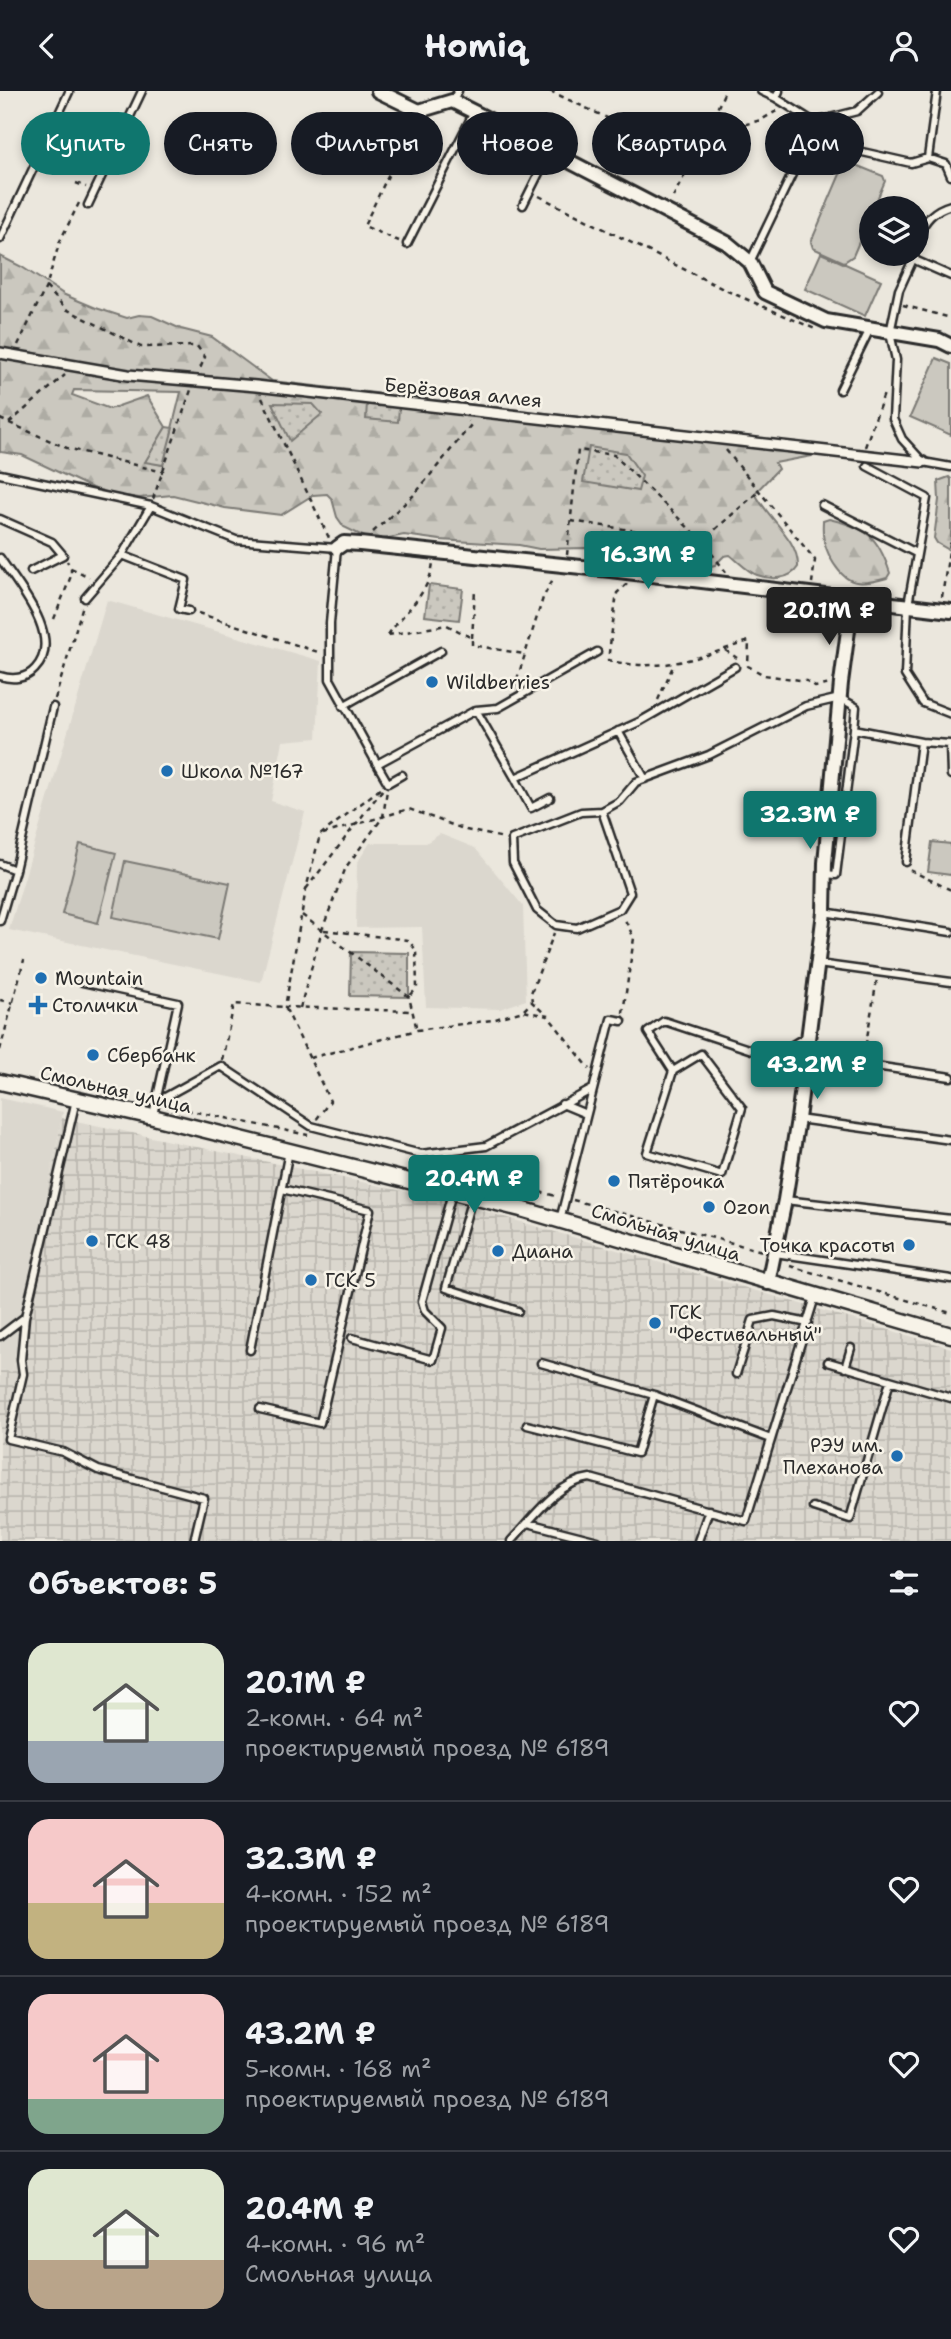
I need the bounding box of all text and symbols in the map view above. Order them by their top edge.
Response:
text: Homiq [424,24,527,67]
icon: back [28,27,66,65]
icon: person [885,27,923,65]
chip: Купить [21,112,150,175]
chip: Снять [164,112,277,175]
chip: Фильтры [291,112,443,175]
chip: Новое [457,112,578,175]
chip: Квартира [592,112,751,175]
chip: Дом [765,112,864,175]
map controls [859,196,929,266]
button: layers [859,196,929,266]
street label: Берёзовая аллея [383,372,543,413]
pin: 16.3M ₽ [583,531,713,591]
text: 16.3M ₽ [600,539,696,569]
pin: 20.1M ₽ [764,587,894,647]
text: 20.1M ₽ [783,595,875,625]
place label: Wildberries [446,670,550,695]
marker: Wildberries [424,674,440,690]
place label: Школа №167 [181,759,304,784]
marker: Школа №167 [159,763,175,779]
pin: 32.3M ₽ [745,791,875,851]
text: 32.3M ₽ [759,799,861,829]
place label: Mountain [55,966,143,991]
marker: Mountain [33,970,49,986]
place label: Столички [52,993,138,1018]
marker: Столички [30,997,46,1013]
pin: 43.2M ₽ [752,1041,882,1101]
place label: Сбербанк [107,1043,196,1068]
marker: Сбербанк [85,1047,101,1063]
text: 43.2M ₽ [767,1049,867,1079]
street label: Смольная улица [38,1060,194,1119]
pin: 20.4M ₽ [409,1155,539,1215]
text: 20.4M ₽ [424,1163,524,1193]
place label: Пятёрочка [628,1169,724,1194]
marker: Пятёрочка [606,1173,622,1189]
place label: Ozon [723,1195,770,1220]
street label: Смольная улица [588,1198,744,1267]
marker: Ozon [701,1199,717,1215]
place label: ГСК 48 [106,1229,171,1254]
marker: ГСК 48 [84,1233,100,1249]
place label: Точка красоты [760,1233,895,1258]
marker: Точка красоты [901,1237,917,1253]
place label: Диана [512,1239,573,1264]
marker: Диана [490,1243,506,1259]
place label: ГСК 5 [325,1268,376,1293]
marker: ГСК 5 [303,1272,319,1288]
place label: ГСК "Фестивальный" [669,1300,822,1347]
marker: ГСК "Фестивальный" [647,1315,663,1331]
place label: РЭУ им. Плеханова [783,1433,883,1480]
marker: РЭУ им. Плеханова [889,1448,905,1464]
text: Объектов: 5 [28,1563,217,1604]
icon: filters [885,1564,923,1602]
text: 20.1M ₽ [245,1662,366,1703]
icon: home [84,1671,168,1755]
icon: heart [885,1694,923,1732]
text: 2-комн. · 64 m² [245,1703,423,1733]
text: проектируемый проезд № 6189 [245,1733,610,1763]
text: 32.3M ₽ [245,1838,377,1879]
icon: home [84,1847,168,1931]
icon: heart [885,1870,923,1908]
text: 4-комн. · 152 m² [245,1879,432,1909]
text: проектируемый проезд № 6189 [245,1909,610,1939]
text: 43.2M ₽ [245,2013,376,2054]
icon: home [84,2022,168,2106]
icon: heart [885,2045,923,2083]
text: 5-комн. · 168 m² [245,2054,432,2084]
text: проектируемый проезд № 6189 [245,2084,610,2114]
text: 20.4M ₽ [245,2188,374,2229]
icon: home [84,2197,168,2281]
icon: heart [885,2220,923,2258]
text: 4-комн. · 96 m² [245,2229,425,2259]
text: Смольная улица [245,2259,432,2289]

